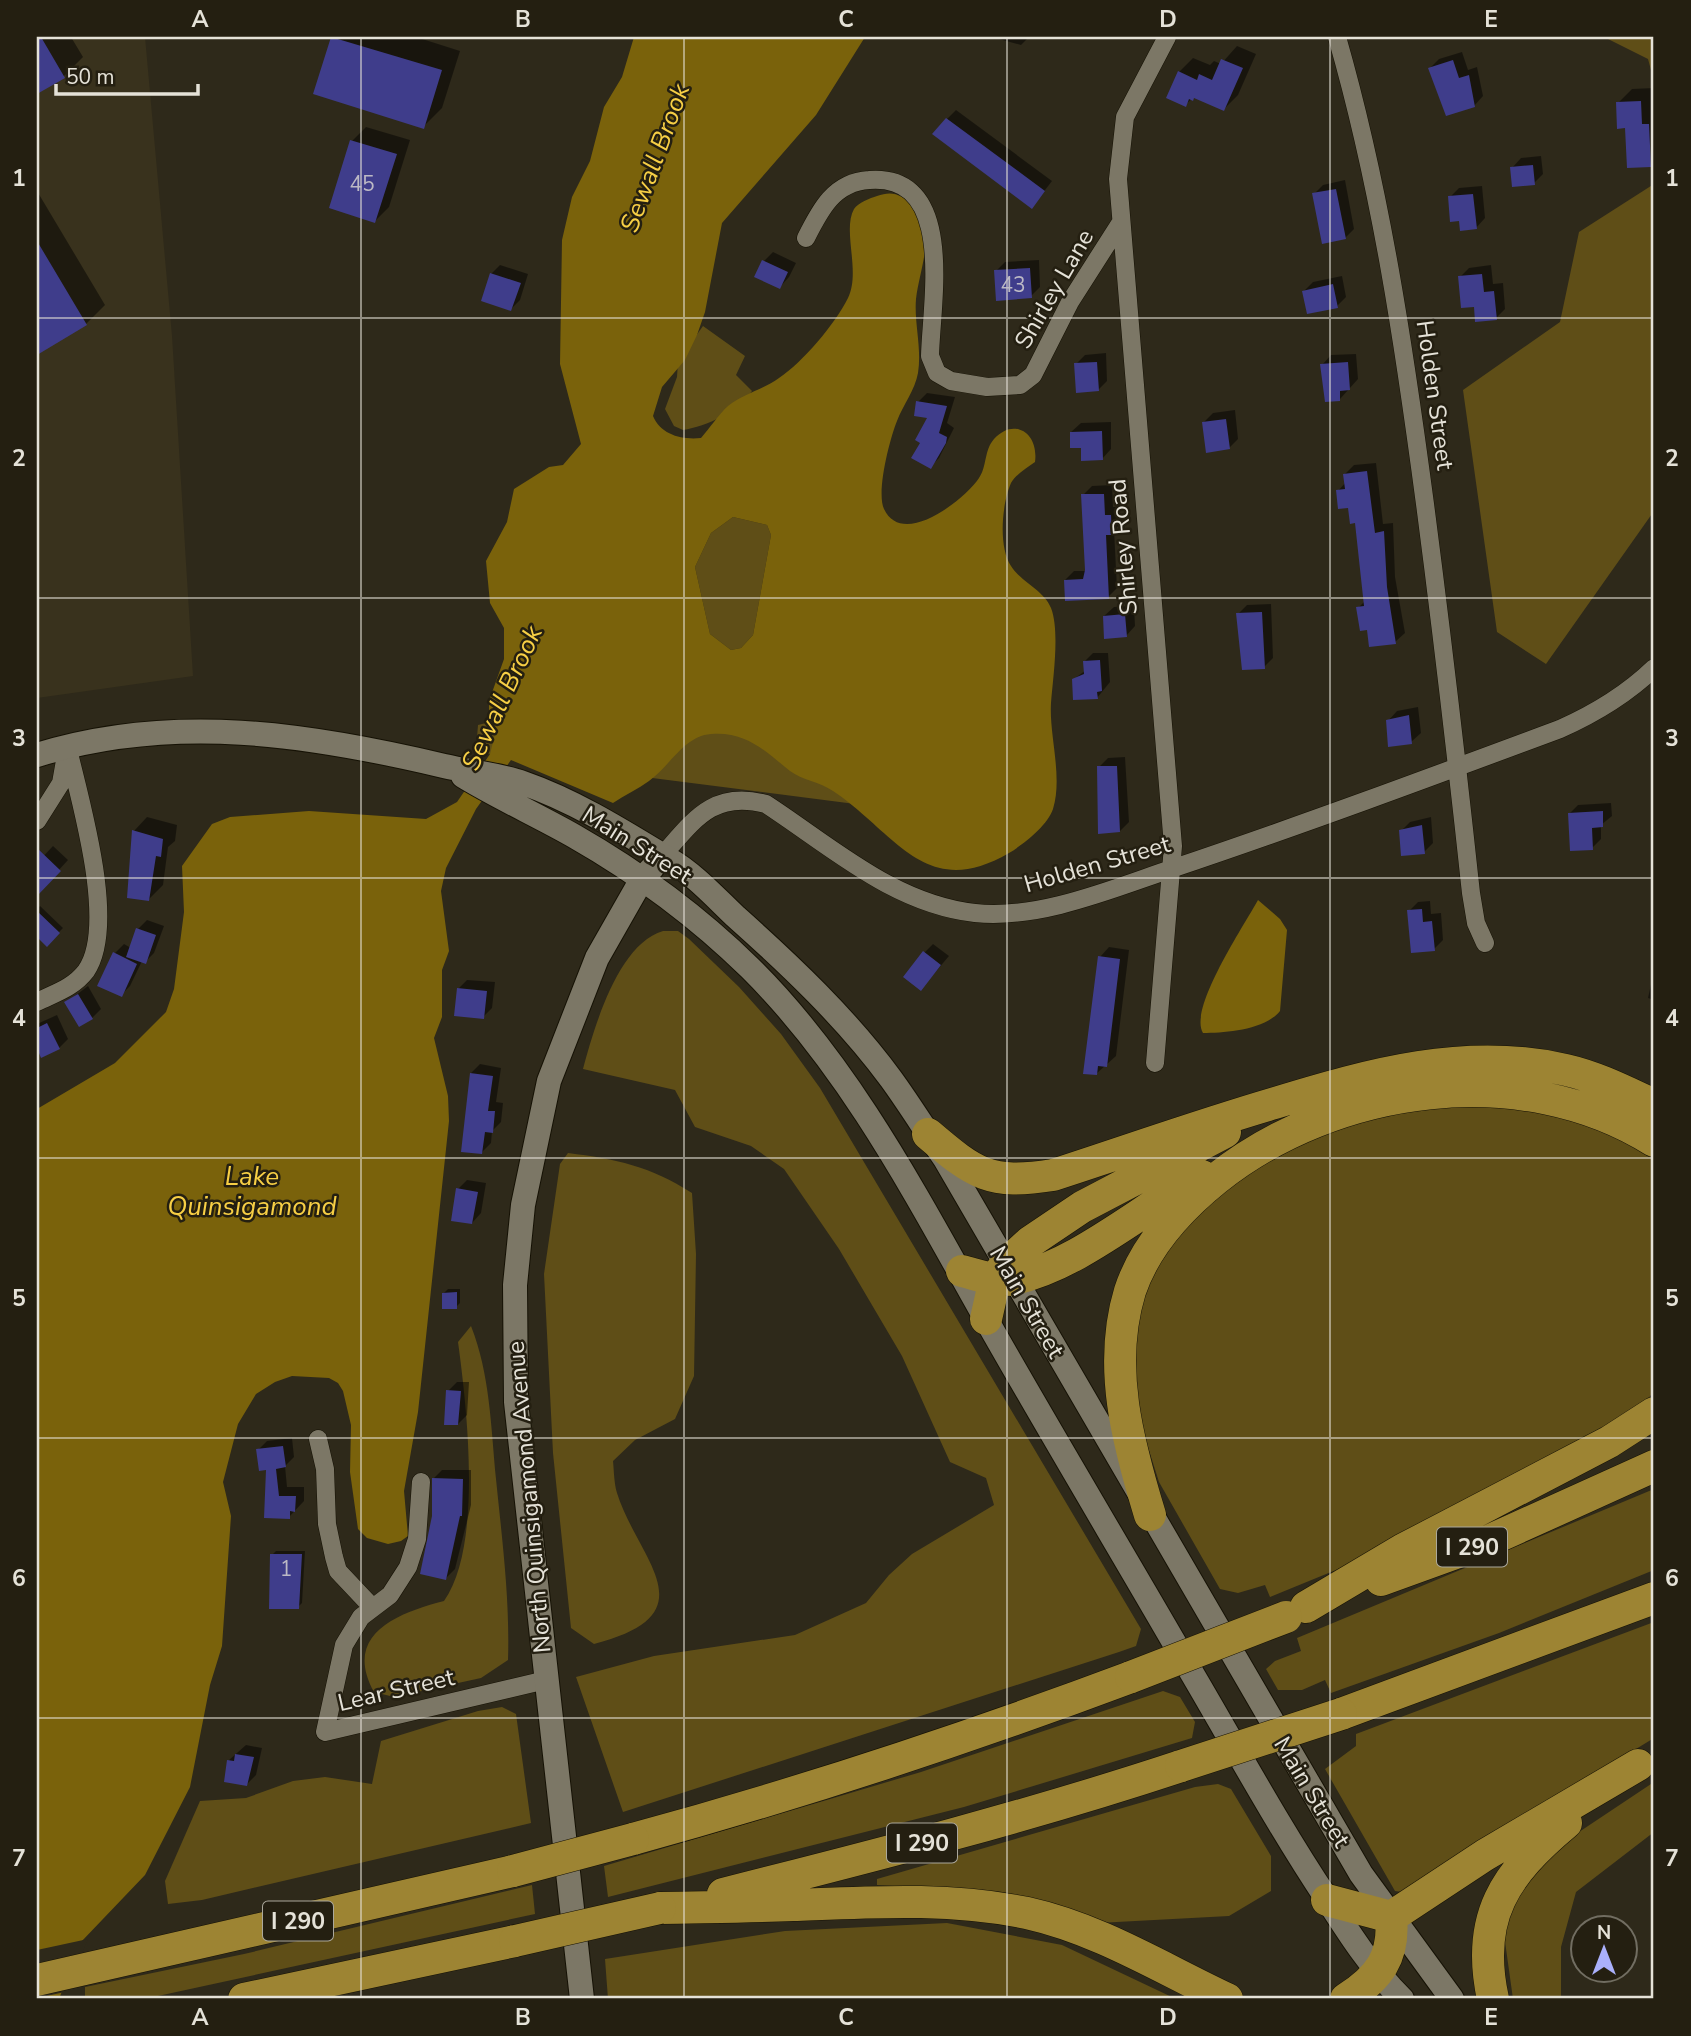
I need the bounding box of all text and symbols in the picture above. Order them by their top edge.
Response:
text: A [191,4,209,35]
text: B [515,4,531,35]
text: C [838,4,854,35]
text: D [1159,4,1177,35]
text: E [1484,4,1498,35]
scale bar [56,52,198,96]
text: 50 m [66,63,115,91]
water label: Sewall Brook [612,78,698,237]
text: 1 [12,163,26,194]
text: 1 [1665,163,1679,194]
house number: 45 [349,170,375,198]
street label: Shirley Lane [1007,223,1101,355]
house number: 43 [1000,271,1026,299]
street label: Holden Street [1409,318,1461,472]
text: 2 [12,443,26,474]
text: 2 [1665,443,1679,474]
street label: Shirley Road [1101,478,1145,616]
water label: Sewall Brook [453,619,551,776]
text: 3 [12,723,26,754]
text: 3 [1665,723,1679,754]
street label: Main Street [576,799,699,892]
street label: Holden Street [1020,828,1174,900]
text: 4 [12,1003,26,1034]
text: 4 [1665,1003,1679,1034]
water label: Lake Quinsigamond [167,1159,338,1224]
street label: Main Street [982,1240,1072,1364]
text: 5 [12,1283,26,1314]
text: 5 [1665,1283,1679,1314]
street label: North Quinsigamond Avenue [499,1340,559,1654]
road number: I 290 [1437,1528,1507,1566]
house number: 1 [280,1555,292,1583]
text: 6 [12,1563,26,1594]
text: 6 [1665,1563,1679,1594]
street label: Lear Street [335,1661,458,1719]
street label: Main Street [1266,1731,1358,1854]
road number: I 290 [887,1824,957,1862]
text: 7 [12,1843,26,1874]
text: 7 [1665,1843,1679,1874]
road number: I 290 [263,1902,333,1940]
north arrow [1568,1913,1638,1983]
text: N [1597,1920,1611,1946]
text: A [191,2002,209,2033]
text: B [515,2002,531,2033]
text: C [838,2002,854,2033]
text: D [1159,2002,1177,2033]
text: E [1484,2002,1498,2033]

